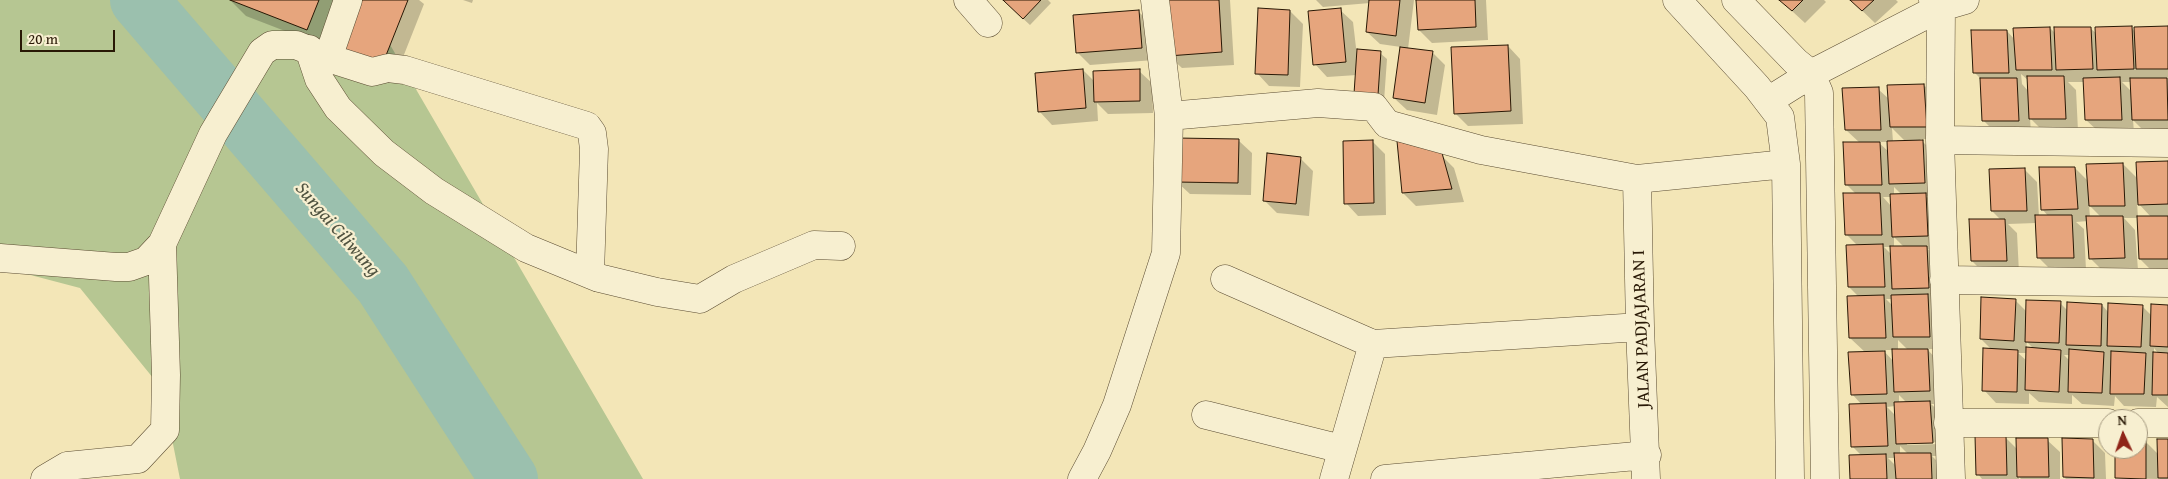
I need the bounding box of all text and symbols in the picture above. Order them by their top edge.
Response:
scale bar [22,20,118,52]
text: 20 m [28,28,58,49]
water label: Sungai Ciliwung [290,178,384,282]
street label: JALAN PADJAJARAN I [1628,250,1656,408]
north arrow [2098,409,2148,459]
text: N [2117,410,2127,430]

